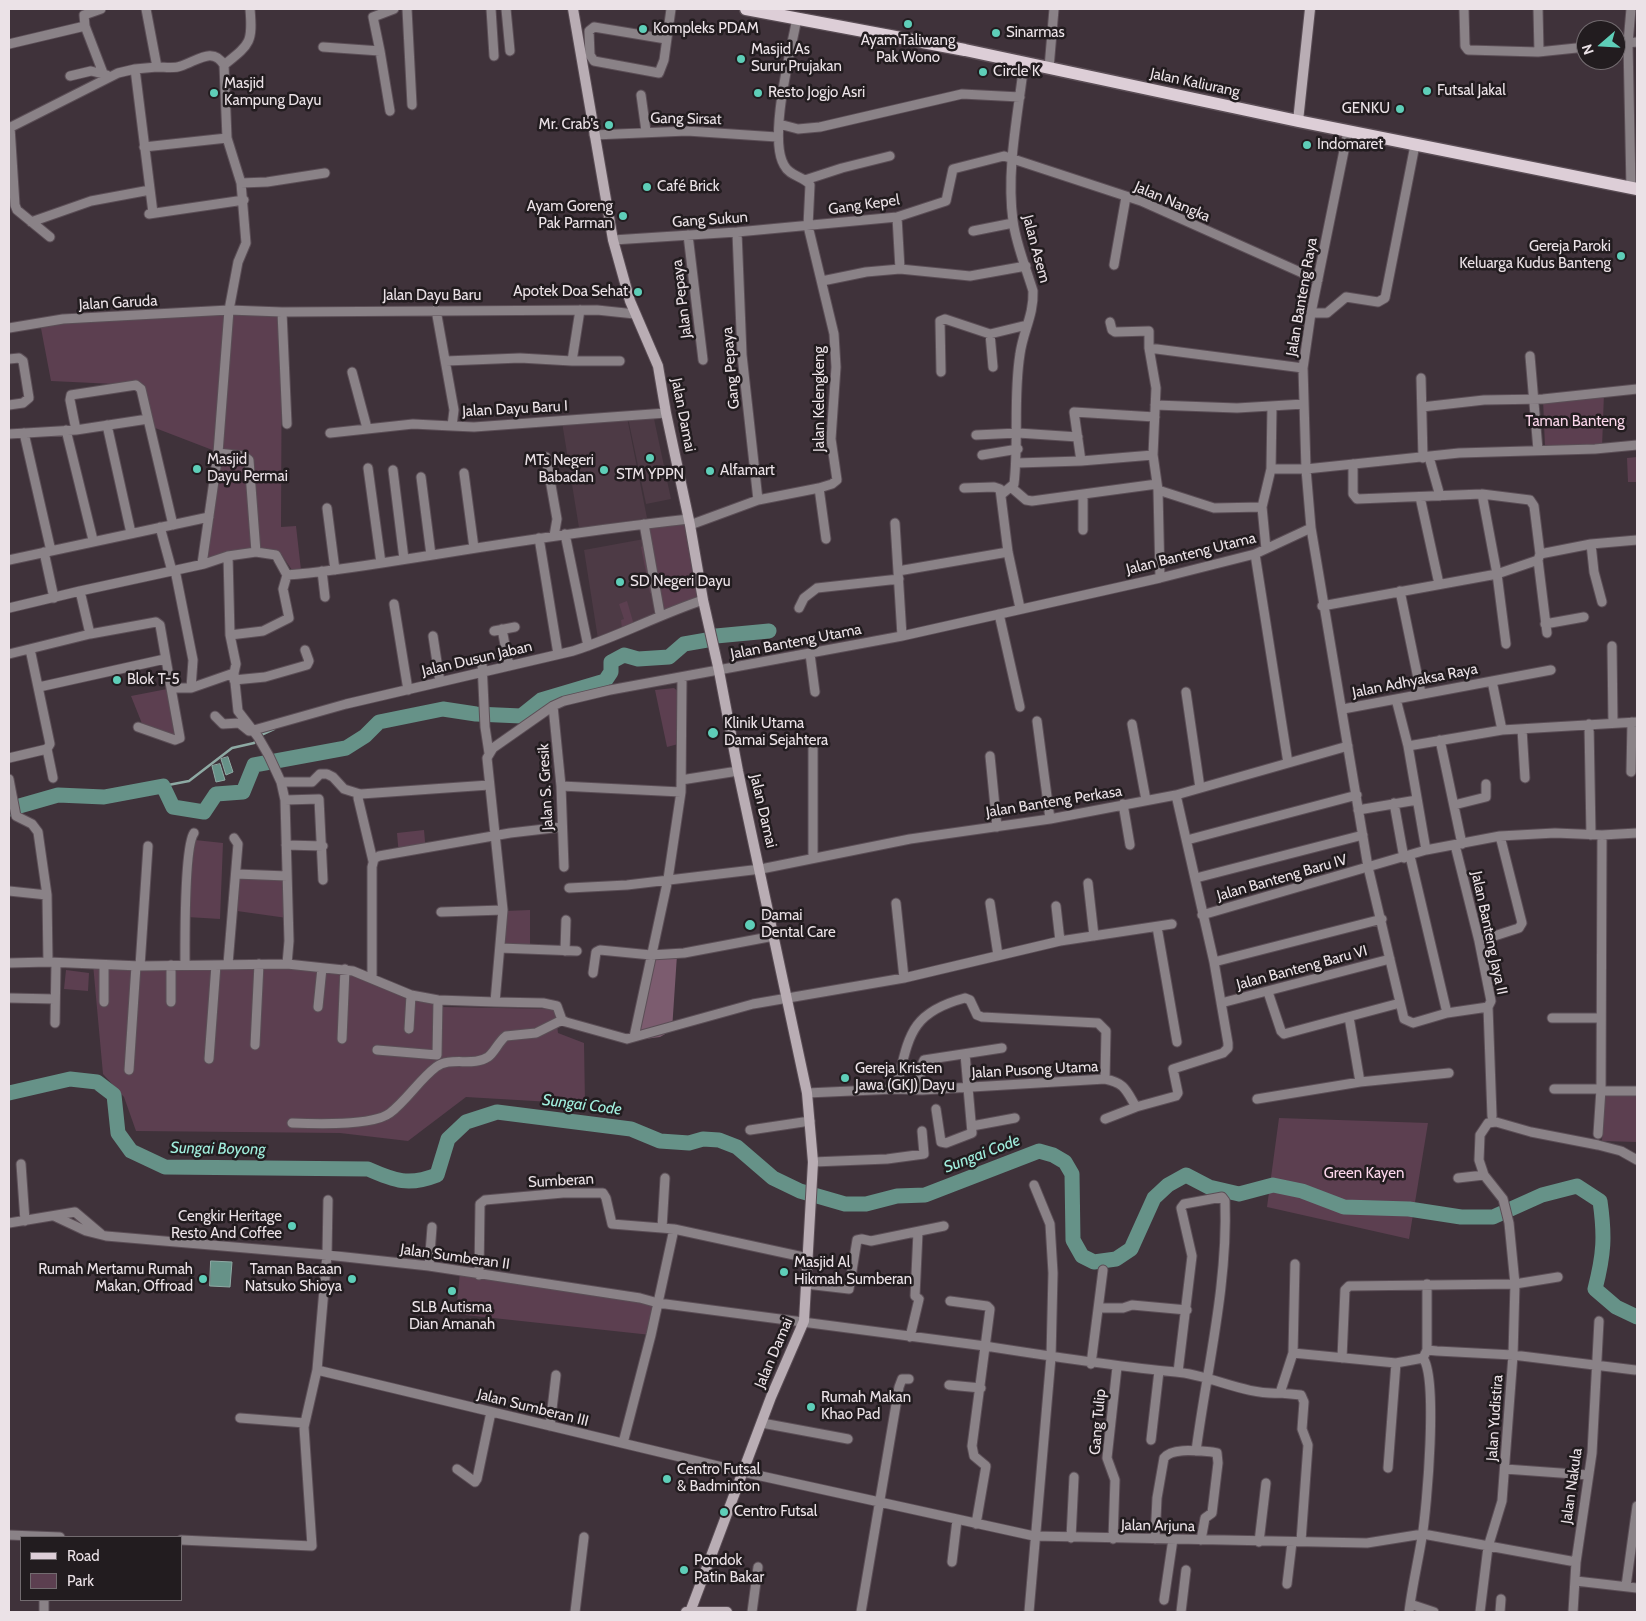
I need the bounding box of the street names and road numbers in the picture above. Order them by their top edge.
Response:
street label: Jalan Kaliurang [1148,65,1242,101]
street label: Gang Sirsat [650,109,722,129]
street label: Jalan Nangka [1131,178,1213,226]
street label: Gang Kepel [827,191,901,219]
street label: Gang Sukun [671,208,749,232]
street label: Jalan Asem [1018,213,1054,285]
street label: Jalan Banteng Raya [1283,236,1321,358]
street label: Jalan Pepaya [668,259,696,339]
street label: Jalan Dayu Baru [383,287,481,305]
street label: Jalan Garuda [78,292,158,314]
street label: Gang Pepaya [718,326,744,410]
street label: Jalan Kelengkeng [811,346,829,452]
street label: Jalan Damai [667,377,699,453]
street label: Jalan Dayu Baru I [462,397,568,421]
street label: Jalan Banteng Utama [1124,529,1258,579]
street label: Jalan Banteng Utama [729,620,863,664]
street label: Jalan Dusun Jaban [420,638,534,680]
street label: Jalan Adhyaksa Raya [1351,660,1479,702]
street label: Jalan S. Gresik [535,743,557,831]
street label: Jalan Damai [746,772,780,850]
street label: Jalan Banteng Perkasa [985,782,1123,822]
street label: Jalan Banteng Baru IV [1215,851,1349,905]
street label: Jalan Banteng Jaya II [1467,870,1511,996]
street label: Jalan Banteng Baru VI [1235,942,1369,994]
street label: Jalan Pusong Utama [971,1058,1099,1082]
street label: Sumberan [528,1170,594,1192]
street label: Jalan Sumberan II [399,1240,511,1274]
street label: Jalan Damai [751,1315,797,1391]
street label: Jalan Yudistira [1483,1374,1507,1462]
street label: Jalan Sumberan III [475,1385,591,1431]
street label: Gang Tulip [1086,1388,1110,1456]
street label: Jalan Nakula [1558,1447,1586,1525]
street label: Jalan Arjuna [1121,1516,1195,1536]

